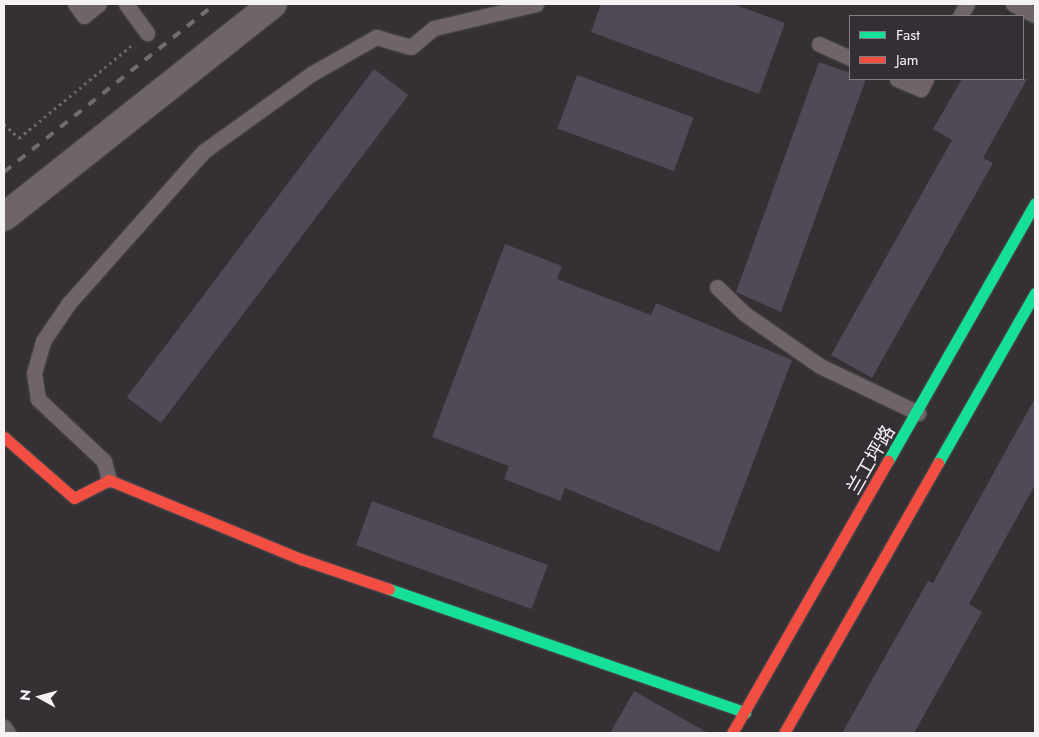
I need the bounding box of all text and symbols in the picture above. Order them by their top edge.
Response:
legend [849,15,1024,80]
text: Fast [896,24,920,46]
text: Jam [896,49,919,71]
street label: 兰工坪路 [842,421,900,499]
north arrow [15,672,65,722]
text: N [15,688,36,702]

